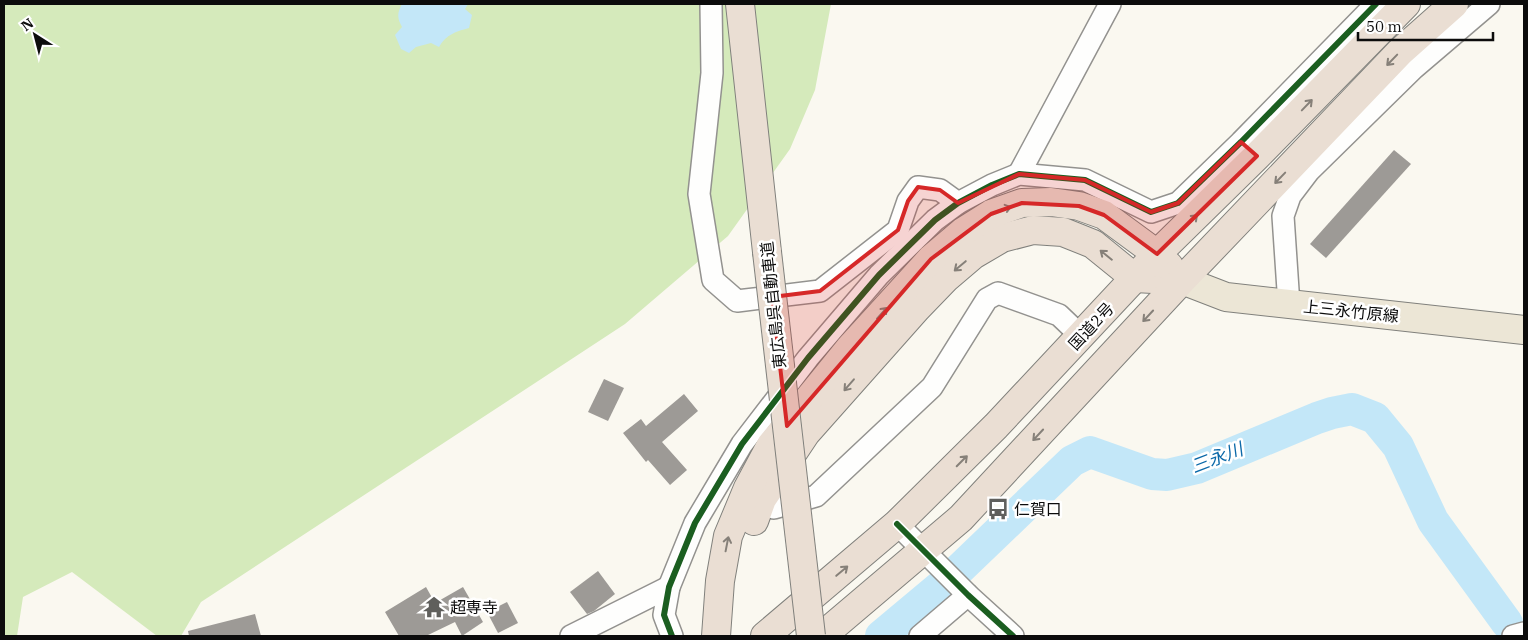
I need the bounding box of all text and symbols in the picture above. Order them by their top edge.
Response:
north arrow [10,10,60,60]
scale bar [1358,10,1493,42]
text: N [18,14,37,35]
text: 50 m [1366,17,1402,36]
one-way arrow [1386,54,1398,67]
one-way arrow [1301,99,1313,111]
one-way arrow [1274,171,1286,184]
one-way arrow [996,204,1011,213]
one-way arrow [1185,214,1198,226]
street label: 東広島呉自動車道 [756,240,790,370]
one-way arrow [1100,249,1113,260]
one-way arrow [953,261,966,272]
street label: 上三永竹原線 [1302,296,1400,326]
street label: 国道2号 [1064,298,1118,354]
one-way arrow [876,307,888,320]
one-way arrow [1142,310,1154,322]
one-way arrow [843,379,855,392]
one-way arrow [1032,429,1044,441]
water label: 三永川 [1187,436,1248,478]
one-way arrow [955,455,968,467]
bus stop icon: 仁賀口 [985,496,1011,522]
place label: 仁賀口 [1014,499,1062,519]
one-way arrow [722,537,732,553]
one-way arrow [836,565,849,577]
temple icon: 超専寺 [421,594,447,620]
place label: 超専寺 [450,597,498,617]

